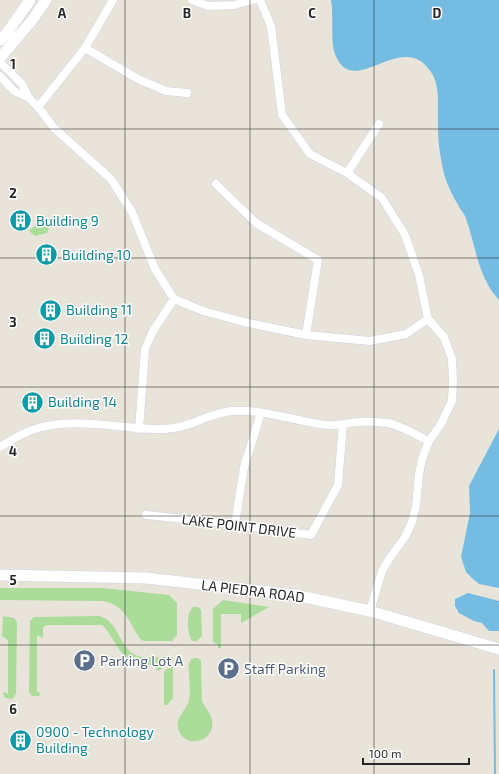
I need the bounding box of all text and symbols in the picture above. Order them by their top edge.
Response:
text: A [58,5,67,21]
text: B [183,5,191,21]
text: C [308,5,316,21]
text: D [433,5,442,21]
text: 1 [10,56,16,72]
text: 2 [9,185,17,201]
building icon: Building 9 [8,208,34,234]
place label: Building 9 [36,212,99,229]
building icon: Building 10 [33,242,59,268]
place label: Building 10 [62,246,131,263]
building icon: Building 11 [38,297,64,323]
place label: Building 11 [66,301,132,318]
text: 3 [9,314,17,330]
building icon: Building 12 [32,326,58,352]
place label: Building 12 [60,330,128,347]
building icon: Building 14 [19,389,45,415]
place label: Building 14 [48,393,117,410]
text: 4 [9,443,17,459]
street label: LAKE POINT DRIVE [181,510,297,541]
text: 5 [9,572,17,588]
street label: LA PIEDRA ROAD [200,576,306,605]
parking icon: Parking Lot A [71,648,97,674]
place label: Parking Lot A [100,652,183,669]
parking icon: Staff Parking [216,656,242,682]
place label: Staff Parking [244,660,326,677]
text: 6 [9,701,17,717]
place label: 0900 - Technology Building [36,723,155,756]
building icon: 0900 - Technology Building [7,727,33,753]
scale bar [363,740,469,766]
text: 100 m [369,746,401,760]

